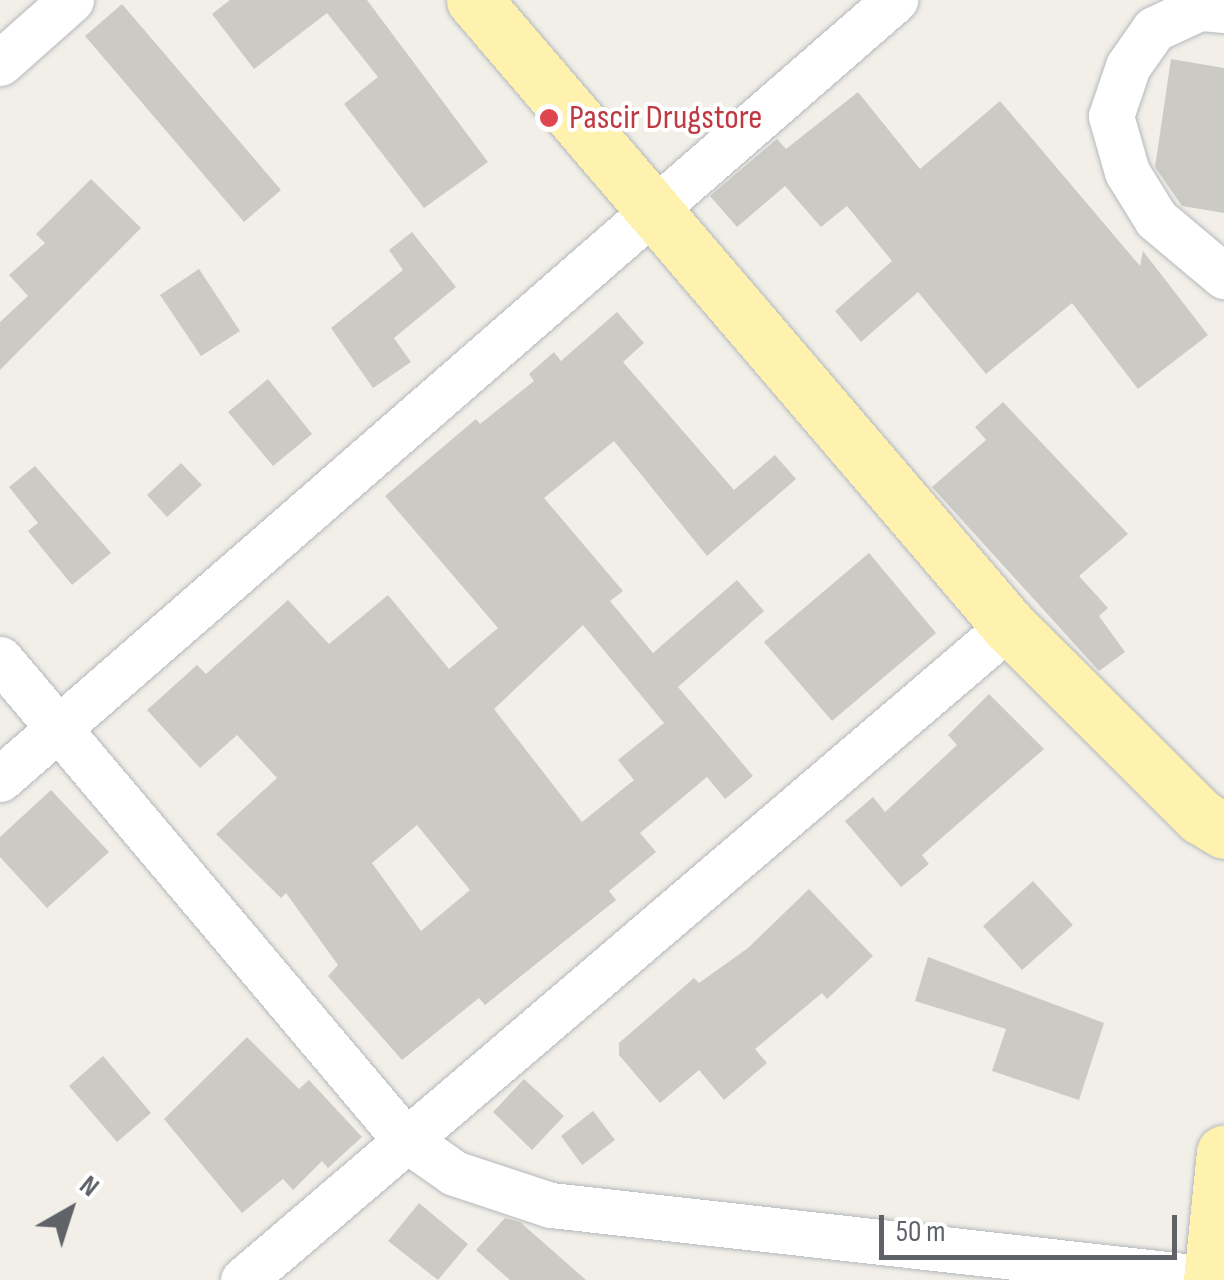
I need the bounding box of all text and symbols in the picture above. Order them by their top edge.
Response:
place label: Pascir Drugstore [569,97,762,139]
marker: Pascir Drugstore [538,107,560,129]
north arrow [20,1160,120,1260]
text: N [73,1169,105,1204]
scale bar [884,1195,1182,1257]
text: 50 m [896,1214,945,1250]

